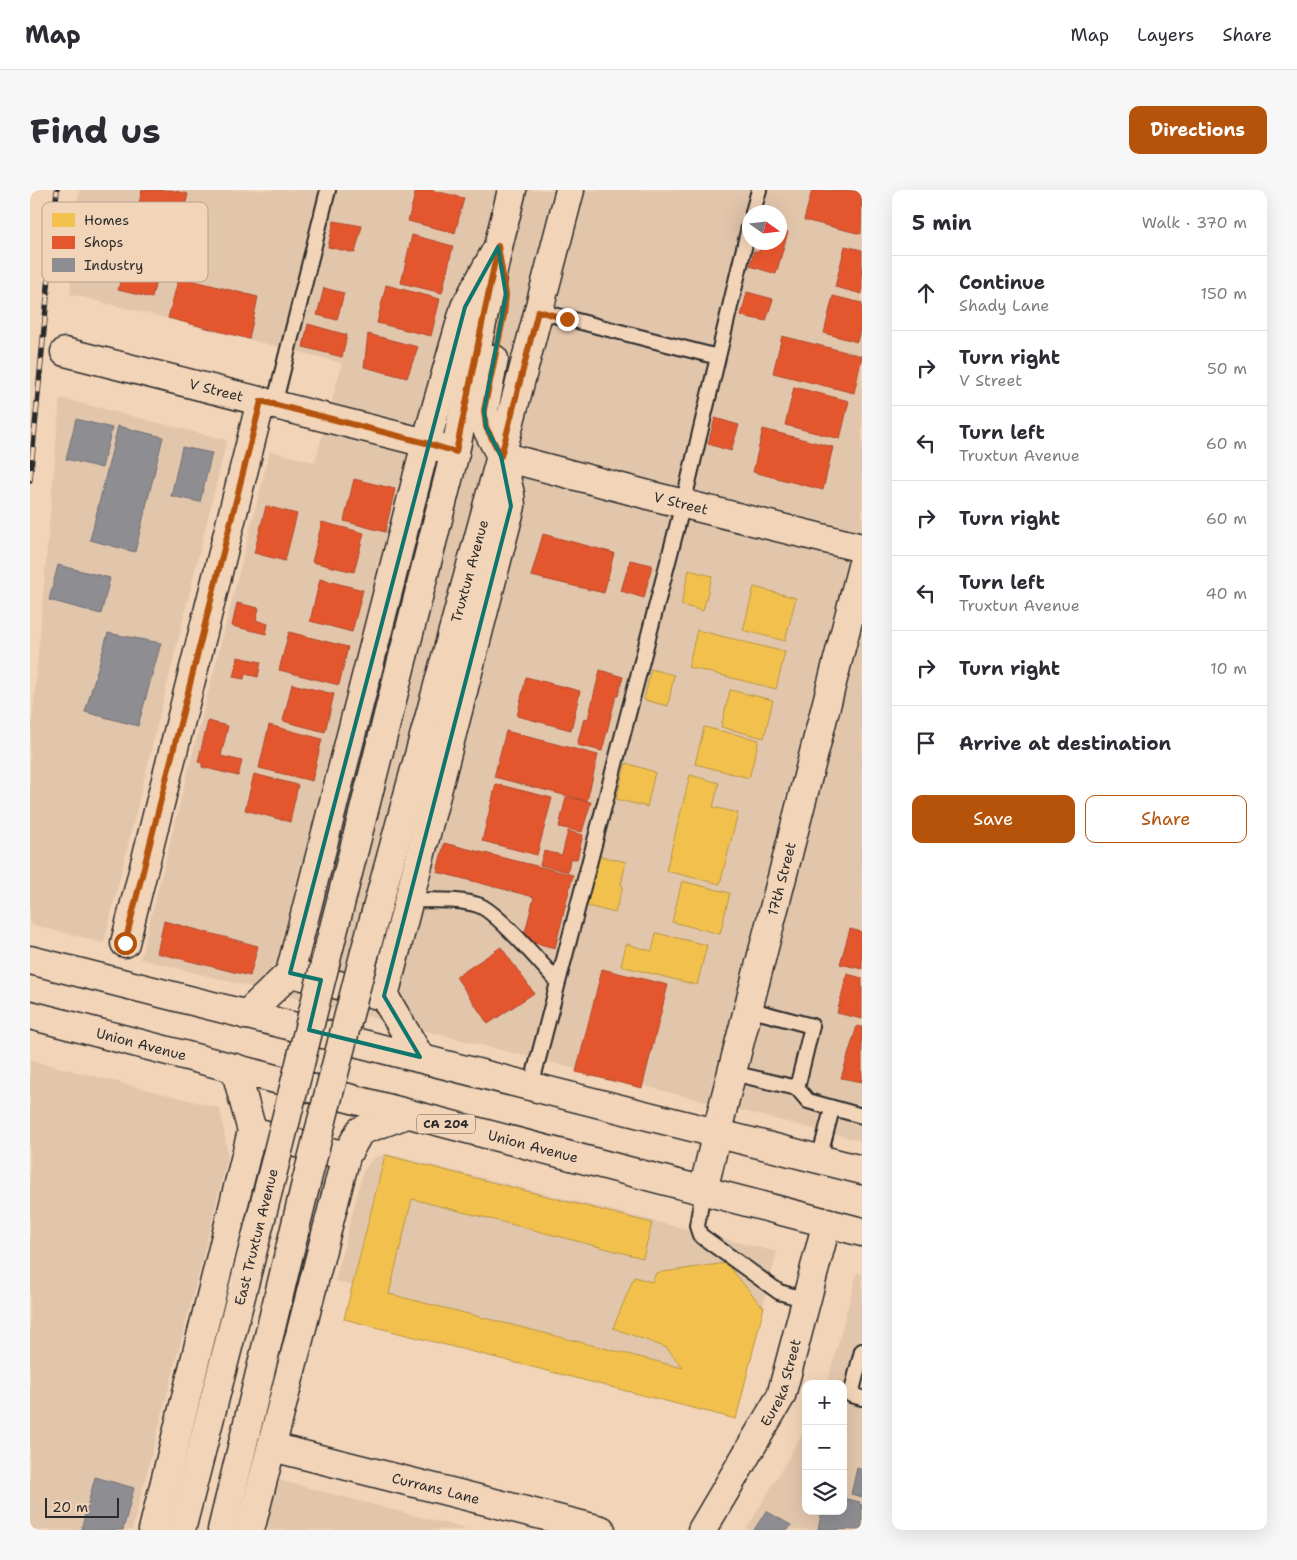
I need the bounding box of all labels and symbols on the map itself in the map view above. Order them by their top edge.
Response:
legend [42,202,208,282]
north arrow [742,205,787,250]
text: Homes [84,211,129,229]
text: Shops [84,233,123,251]
text: Industry [84,256,143,274]
route end [556,308,579,331]
street label: V Street [187,375,245,406]
street label: V Street [652,488,710,519]
street label: Truxtun Avenue [447,518,492,624]
street label: 17th Street [764,840,800,917]
route start [114,932,137,955]
street label: Union Avenue [94,1024,188,1064]
road number: CA 204 [417,1114,475,1134]
street label: Union Avenue [486,1126,580,1167]
street label: East Truxtun Avenue [230,1167,282,1307]
street label: Eureka Street [756,1337,805,1430]
street label: Currans Lane [390,1469,482,1508]
scale bar [45,1495,119,1518]

